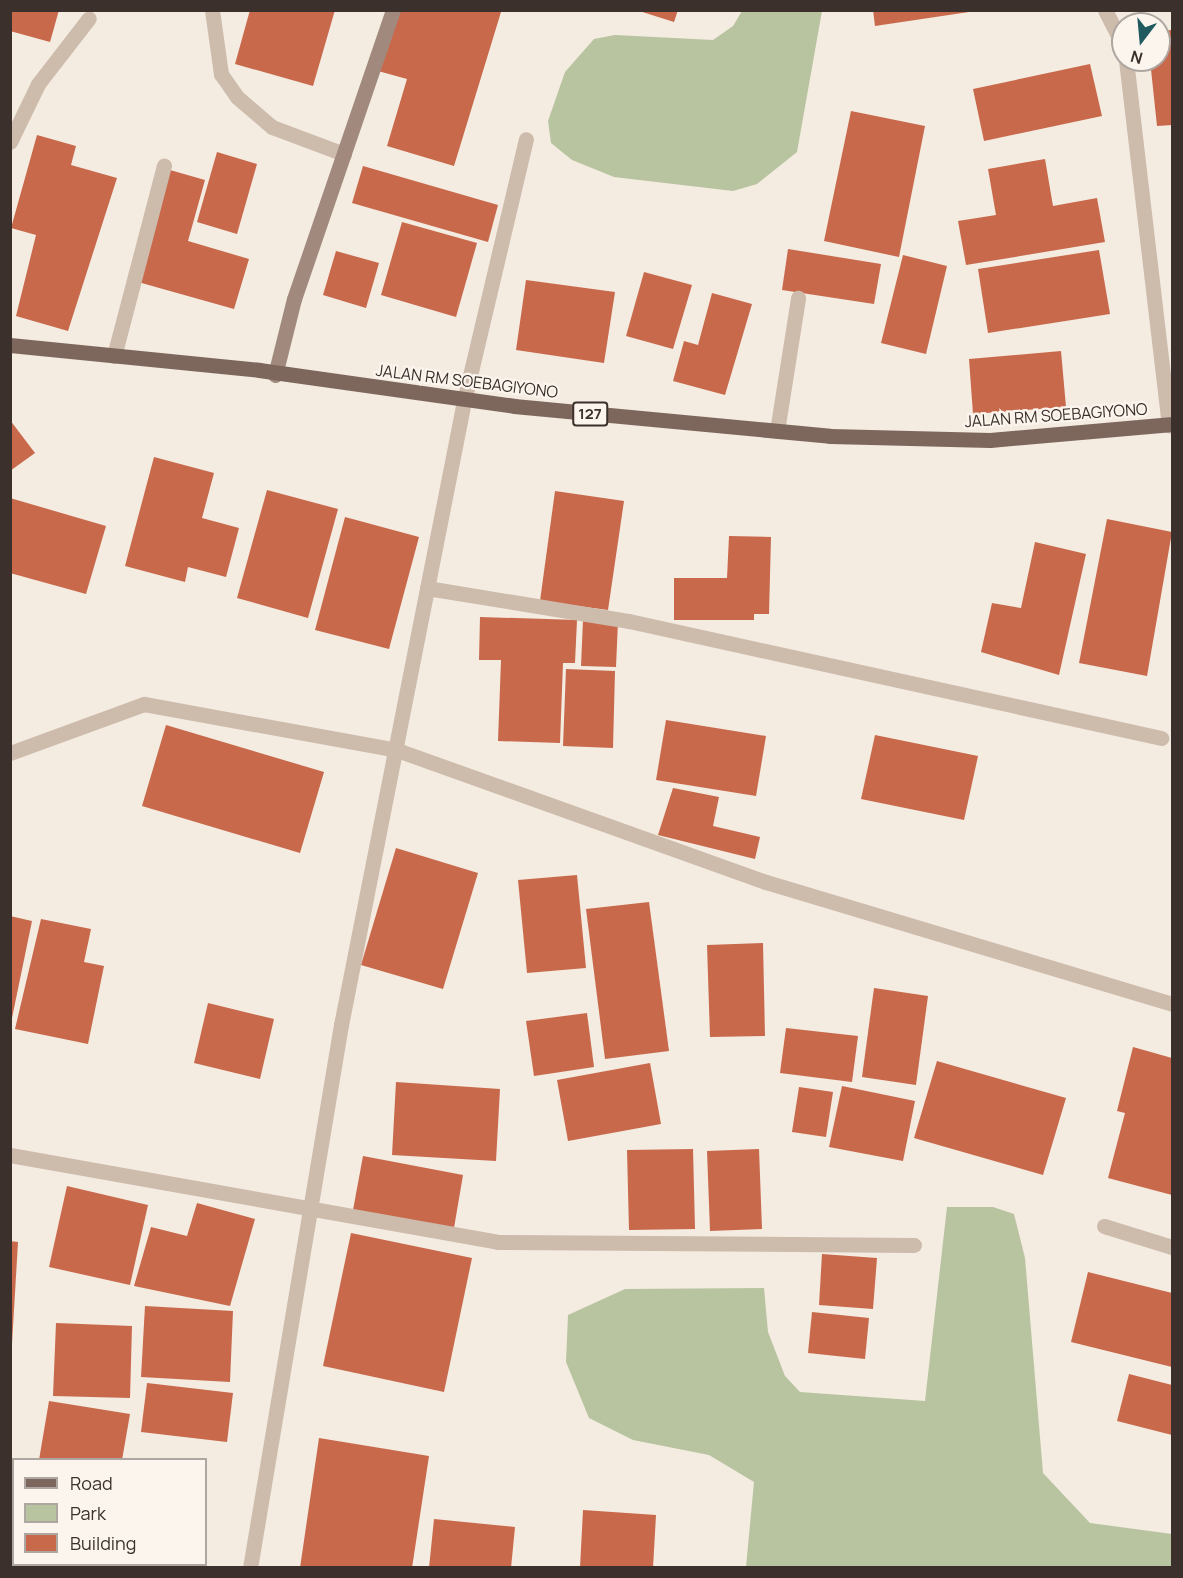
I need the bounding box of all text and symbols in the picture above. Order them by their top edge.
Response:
north arrow [1111,12,1171,72]
text: N [1128,45,1145,70]
street label: JALAN RM SOEBAGIYONO [375,360,559,402]
street label: JALAN RM SOEBAGIYONO [964,399,1148,431]
road number: 127 [572,402,608,426]
legend [12,1458,207,1566]
text: Road [70,1471,113,1495]
text: Park [70,1501,106,1525]
text: Building [70,1531,136,1555]

